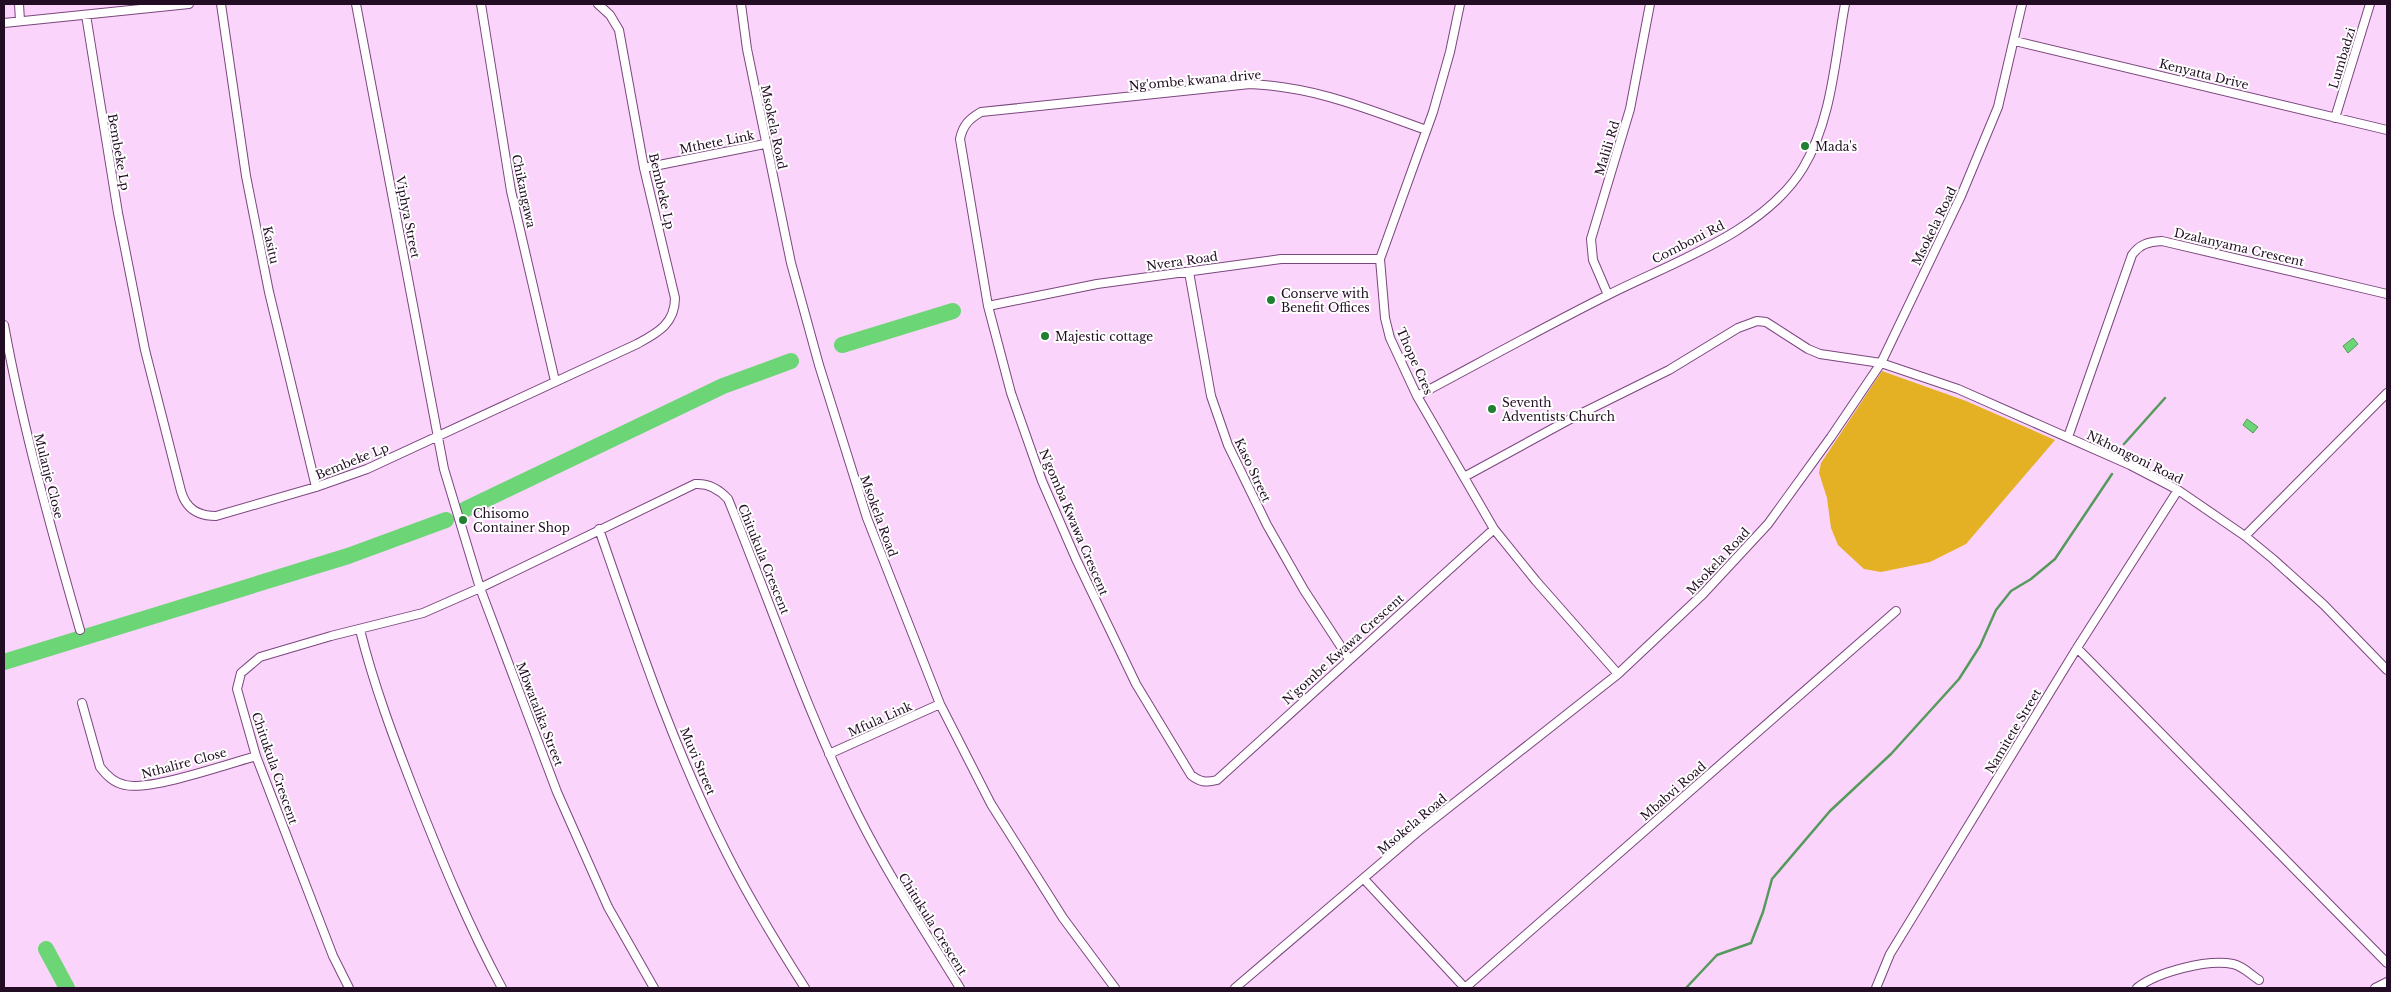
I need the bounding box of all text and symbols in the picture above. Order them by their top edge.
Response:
street label: Lumbadzi [2326,26,2358,90]
street label: Kenyatta Drive [2158,56,2250,92]
street label: Ng'ombe kwana drive [1128,67,1262,93]
street label: Msokela Road [758,83,790,171]
street label: Bembeke Lp [105,112,133,192]
street label: Malili Rd [1592,119,1622,177]
street label: Mthete Link [678,127,756,157]
place label: Mada's [1815,139,1857,154]
marker: Mada's [1799,140,1811,152]
street label: Bembeke Lp [646,151,678,231]
street label: Chikangawa [509,153,539,229]
street label: Viphya Street [393,174,423,260]
street label: Msokela Road [1908,184,1960,268]
street label: Comboni Rd [1649,217,1727,267]
street label: Kasitu [260,225,282,265]
street label: Dzalanyama Crescent [2172,225,2306,269]
street label: Nvera Road [1145,249,1219,273]
place label: Conserve with Benefit Offices [1281,286,1370,315]
marker: Conserve with Benefit Offices [1265,294,1277,306]
street label: Thope Cres [1394,325,1436,397]
place label: Majestic cottage [1055,329,1153,344]
marker: Majestic cottage [1039,330,1051,342]
place label: Seventh Adventists Church [1501,395,1615,424]
marker: Seventh Adventists Church [1486,403,1498,415]
street label: Nkhongoni Road [2084,427,2186,487]
street label: Mulanje Close [31,432,67,520]
street label: Kaso Street [1232,436,1275,505]
street label: Bembeke Lp [313,439,391,483]
street label: N'gomba Kwawa Crescent [1036,447,1112,598]
street label: Msokela Road [857,473,901,559]
street label: Chitukula Crescent [735,502,793,617]
place label: Chisomo Container Shop [473,506,570,535]
marker: Chisomo Container Shop [457,514,469,526]
street label: Msokela Road [1683,524,1753,598]
street label: N'gombe Kwawa Crescent [1279,590,1407,707]
street label: Mbwatalika Street [513,660,567,769]
street label: Namitete Street [1982,685,2044,776]
street label: Mfula Link [846,698,915,740]
street label: Chitukula Crescent [249,710,301,826]
street label: Muvi Street [677,725,719,797]
street label: Nthalire Close [140,744,228,782]
street label: Mbabvi Road [1637,758,1709,824]
street label: Msokela Road [1374,791,1450,857]
street label: Chitukula Crescent [896,870,971,978]

